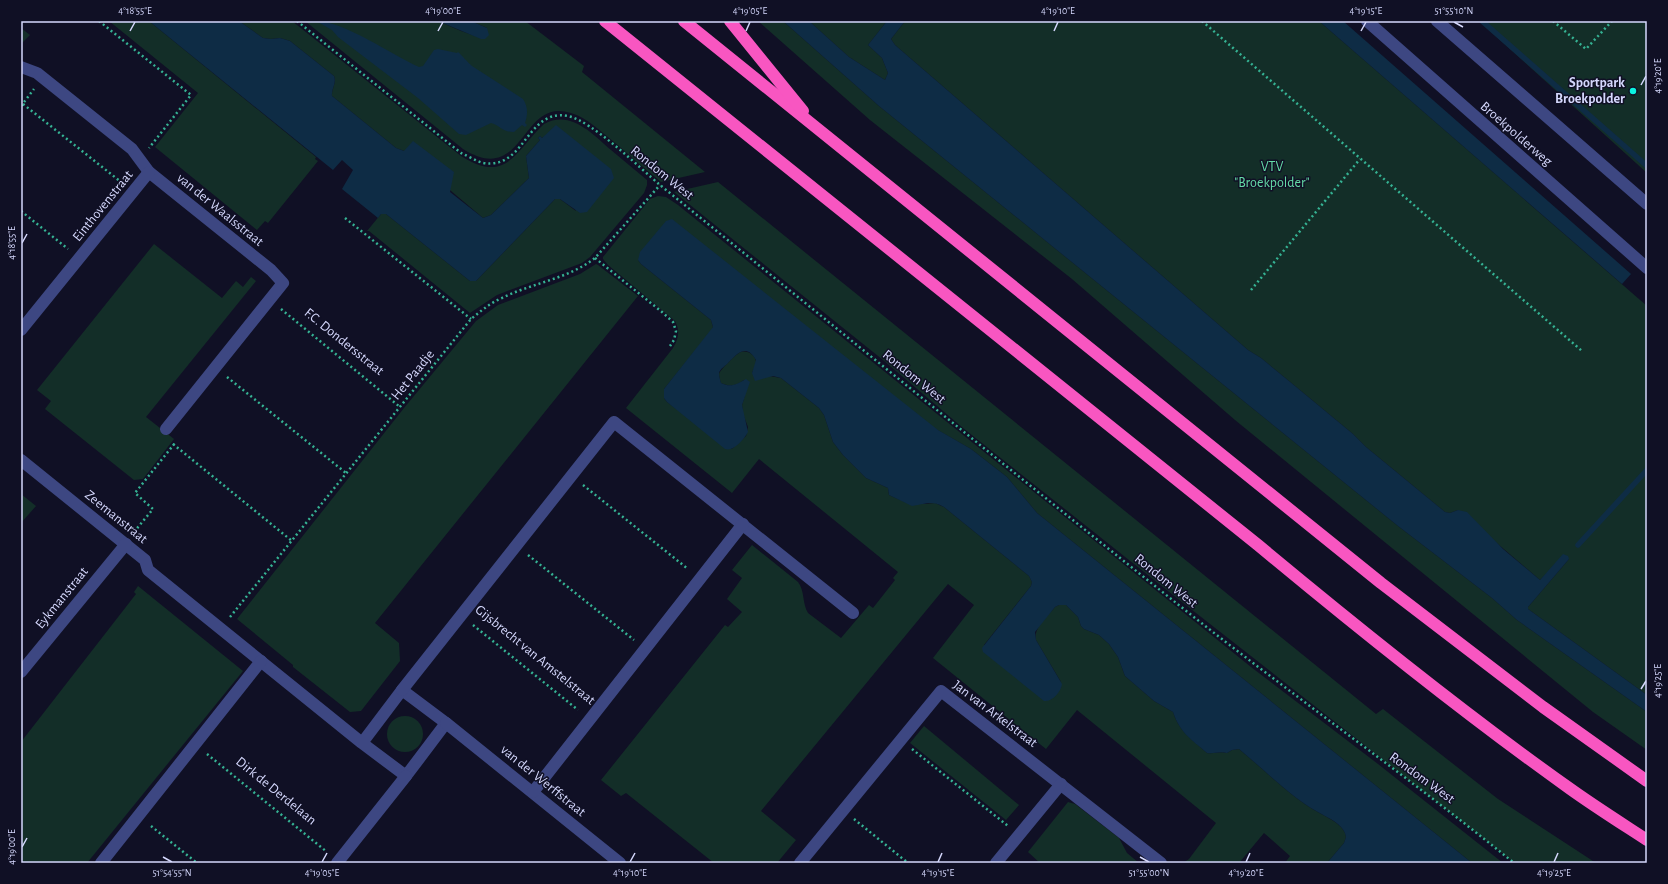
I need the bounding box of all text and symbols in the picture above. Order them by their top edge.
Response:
text: 4°18'55"E [118,6,152,16]
text: 4°19'00"E [425,6,461,16]
text: 4°19'05"E [733,6,767,16]
text: 4°19'10"E [1041,6,1075,16]
text: 4°19'15"E [1350,6,1383,16]
text: 51°55'10"N [1435,6,1473,16]
text: 4°19'20"E [1653,58,1663,94]
place label: Sportpark Broekpolder [1555,76,1625,106]
marker: Sportpark Broekpolder [1628,86,1638,96]
street label: Broekpolderweg [1478,99,1555,169]
street label: Rondom West [628,143,697,203]
park label: VTV "Broekpolder" [1234,160,1310,190]
street label: Einthovenstraat [70,168,136,244]
street label: van der Waalsstraat [174,171,266,249]
text: 4°18'55"E [7,226,17,260]
street label: F.C. Dondersstraat [302,306,387,379]
street label: Het Paadje [389,347,437,403]
street label: Rondom West [880,347,949,407]
street label: Zeemanstraat [82,488,150,547]
street label: Rondom West [1132,551,1201,611]
street label: Eykmanstraat [33,564,91,631]
street label: Gijsbrecht van Amstelstraat [472,602,598,708]
text: 4°19'25"E [1653,664,1663,698]
street label: Jan van Arkelstraat [950,678,1040,750]
street label: van der Werffstraat [498,743,589,820]
street label: Rondom West [1387,750,1458,807]
street label: Dirk de Derdelaan [233,754,319,828]
text: 4°19'00"E [7,829,17,865]
text: 51°54'55"N [152,868,192,878]
text: 4°19'05"E [305,868,339,878]
text: 4°19'10"E [613,868,647,878]
text: 4°19'15"E [922,868,955,878]
text: 51°55'00"N [1129,868,1169,878]
text: 4°19'20"E [1229,868,1264,878]
text: 4°19'25"E [1537,868,1571,878]

